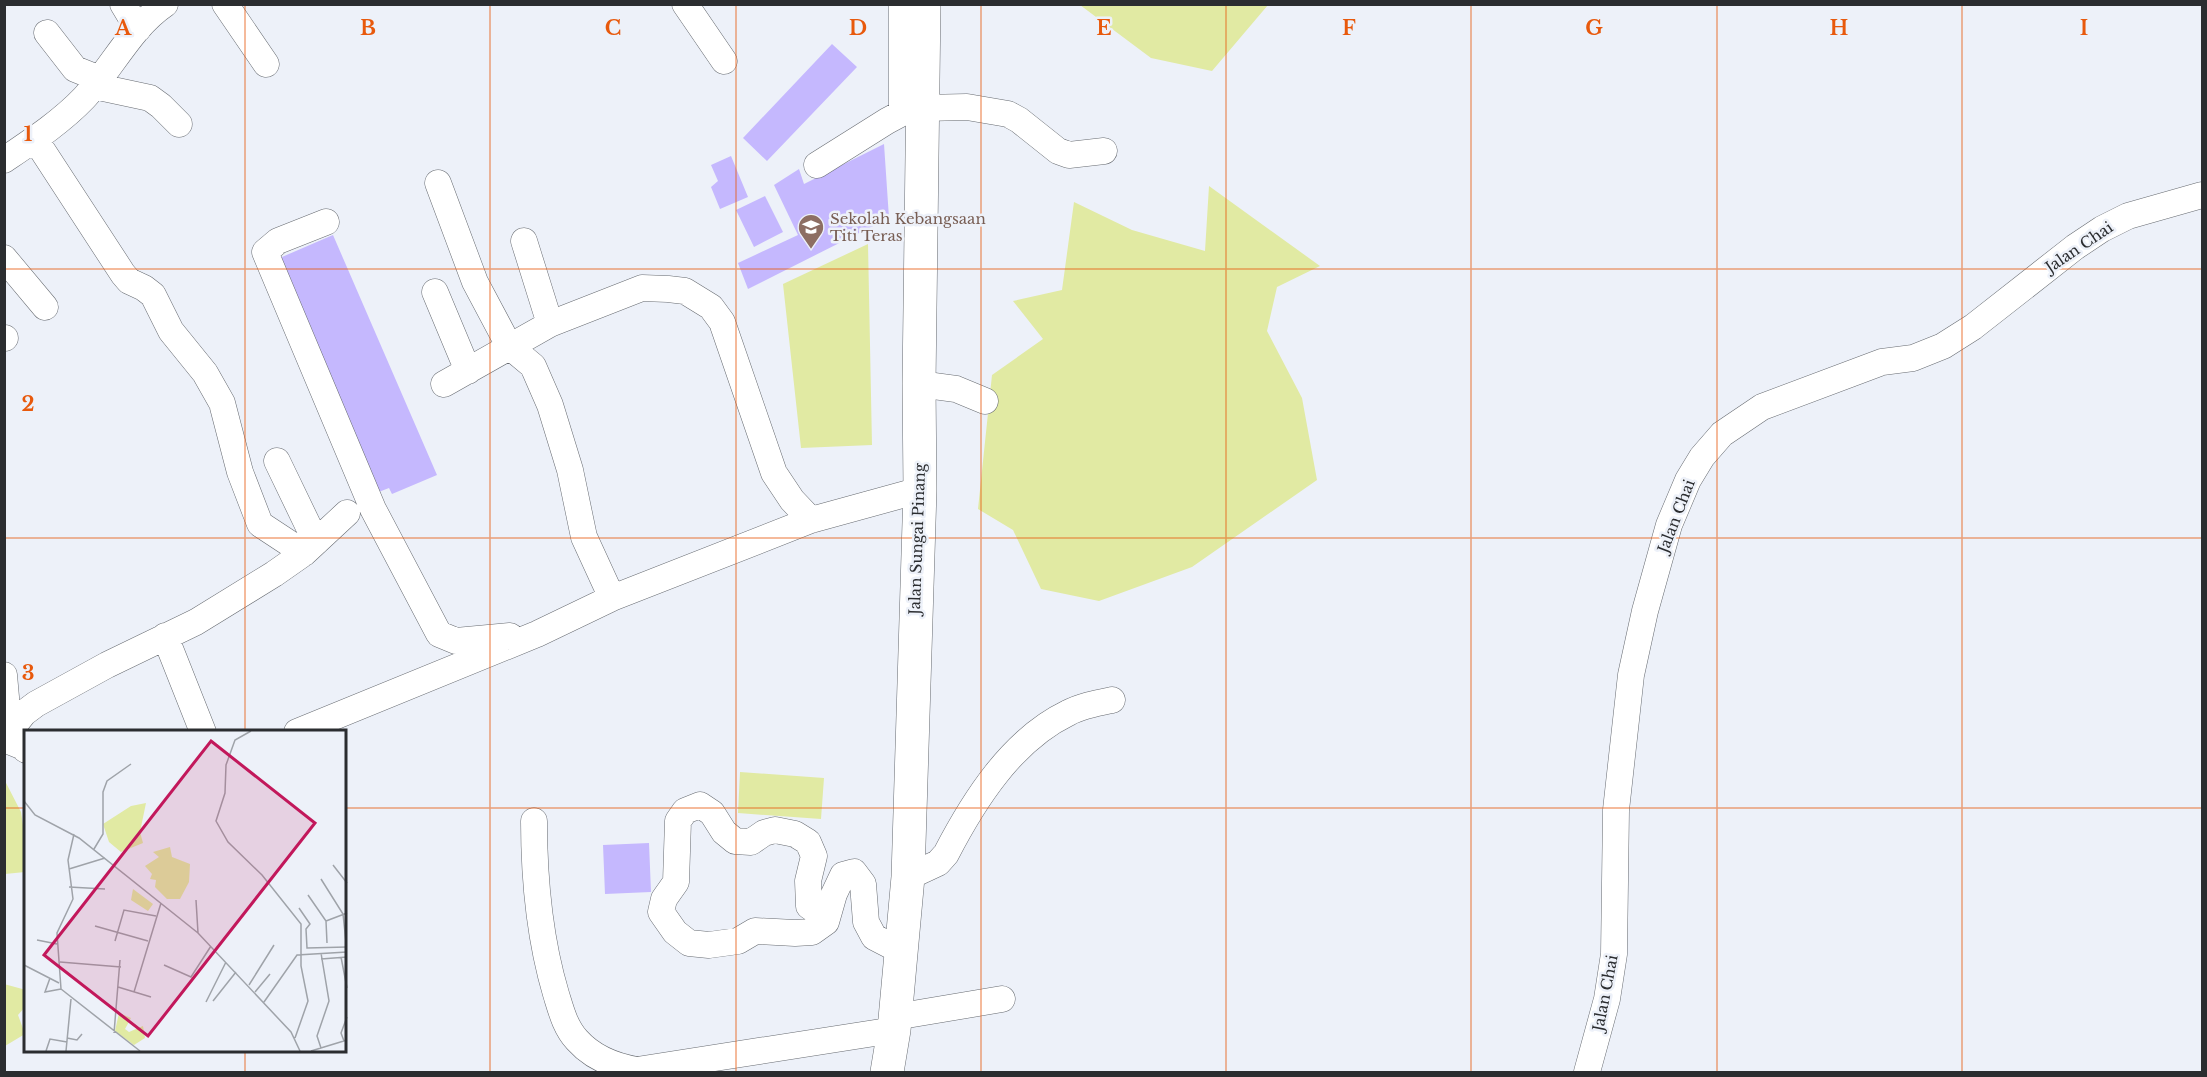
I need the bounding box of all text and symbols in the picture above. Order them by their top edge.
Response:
text: A [114,16,132,40]
text: B [360,16,376,40]
text: C [605,16,621,40]
text: D [849,16,867,40]
text: E [1096,16,1112,40]
text: F [1342,16,1356,40]
text: G [1585,16,1603,40]
text: H [1830,16,1849,40]
text: I [2080,16,2088,40]
text: 1 [24,122,33,146]
place label: Sekolah Kebangsaan Titi Teras [830,209,986,245]
school or university icon: Sekolah Kebangsaan Titi Teras [796,212,826,250]
street label: Jalan Chai [2040,218,2116,278]
text: 2 [21,392,35,416]
street label: Jalan Sungai Pinang [905,462,929,617]
street label: Jalan Chai [1653,476,1699,557]
text: 3 [22,661,34,685]
inset map [24,730,346,1053]
street label: Jalan Chai [1588,953,1622,1035]

